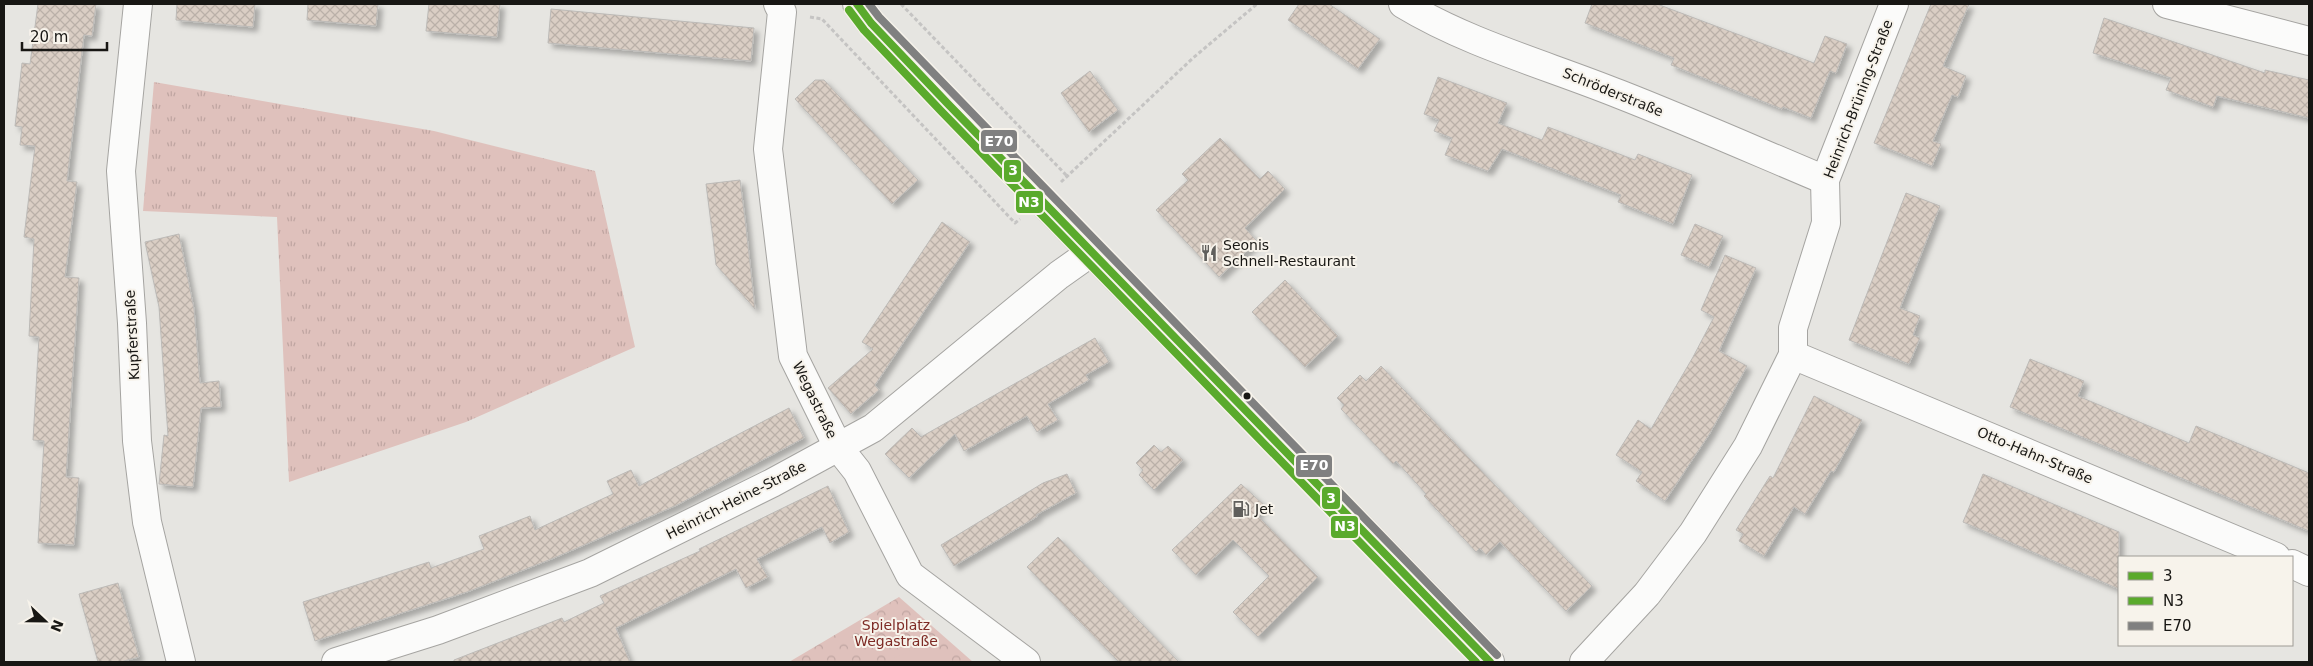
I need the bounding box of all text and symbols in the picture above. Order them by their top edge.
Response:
street label: Heinrich-Brüning-Straße [1820,17,1896,181]
scale bar [22,20,108,52]
text: 20 m [30,28,68,46]
street label: Schröderstraße [1560,64,1666,120]
line badge: E70 [980,129,1018,153]
text: E70 [984,133,1014,149]
line badge: 3 [1003,159,1022,183]
text: 3 [1008,162,1018,178]
line badge: N3 [1015,190,1044,214]
text: N3 [1018,194,1040,210]
place label: Seonis Schnell-Restaurant [1223,237,1356,269]
restaurant icon: Seonis Schnell-Restaurant [1199,243,1219,263]
street label: Kupferstraße [122,290,142,380]
street label: Wegastraße [789,359,841,441]
unlabelled marker [1242,391,1252,401]
street label: Otto-Hahn-Straße [1975,423,2095,487]
line badge: E70 [1295,454,1333,478]
text: E70 [1299,457,1329,473]
street label: Heinrich-Heine-Straße [663,458,809,542]
line badge: 3 [1321,486,1341,510]
text: 3 [1326,490,1336,506]
fuel station icon: Jet [1231,499,1251,519]
place label: Jet [1254,501,1274,517]
line badge: N3 [1330,515,1359,539]
text: N3 [1334,518,1356,534]
legend [2118,556,2293,646]
text: 3 [2163,567,2173,585]
text: N3 [2163,592,2184,610]
north arrow [20,596,70,646]
text: N [47,617,67,634]
park label: Spielplatz Wegastraße [854,617,938,649]
text: E70 [2163,617,2192,635]

